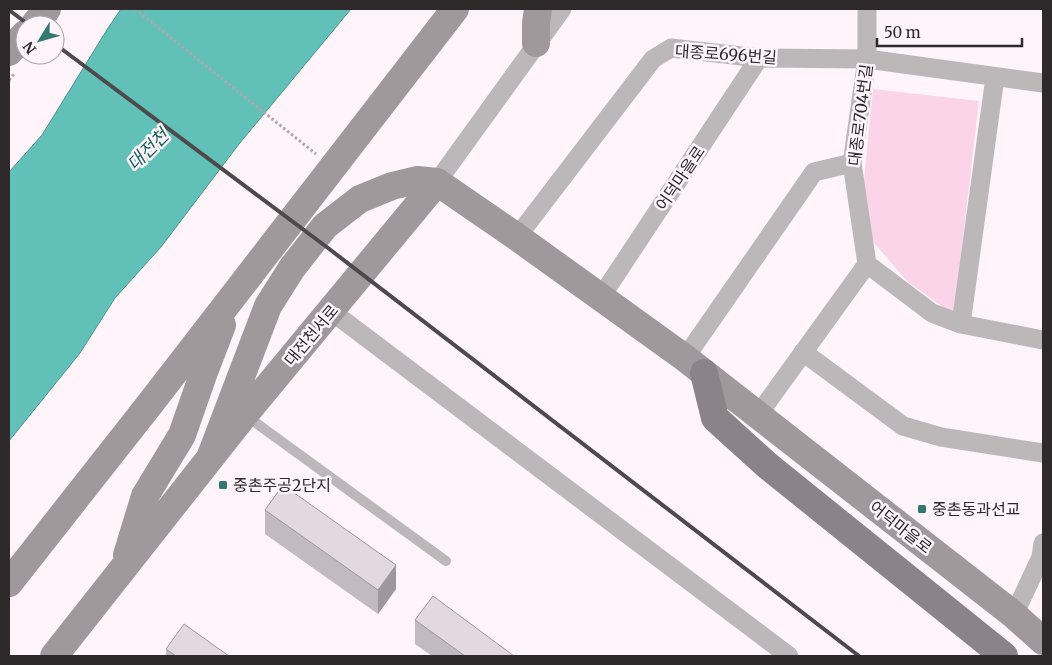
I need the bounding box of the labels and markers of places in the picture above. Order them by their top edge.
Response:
place label: 중촌주공2단지 [233,475,331,495]
marker: 중촌주공2단지 [217,479,229,491]
place label: 중촌동과선교 [932,499,1020,519]
marker: 중촌동과선교 [916,503,928,515]

